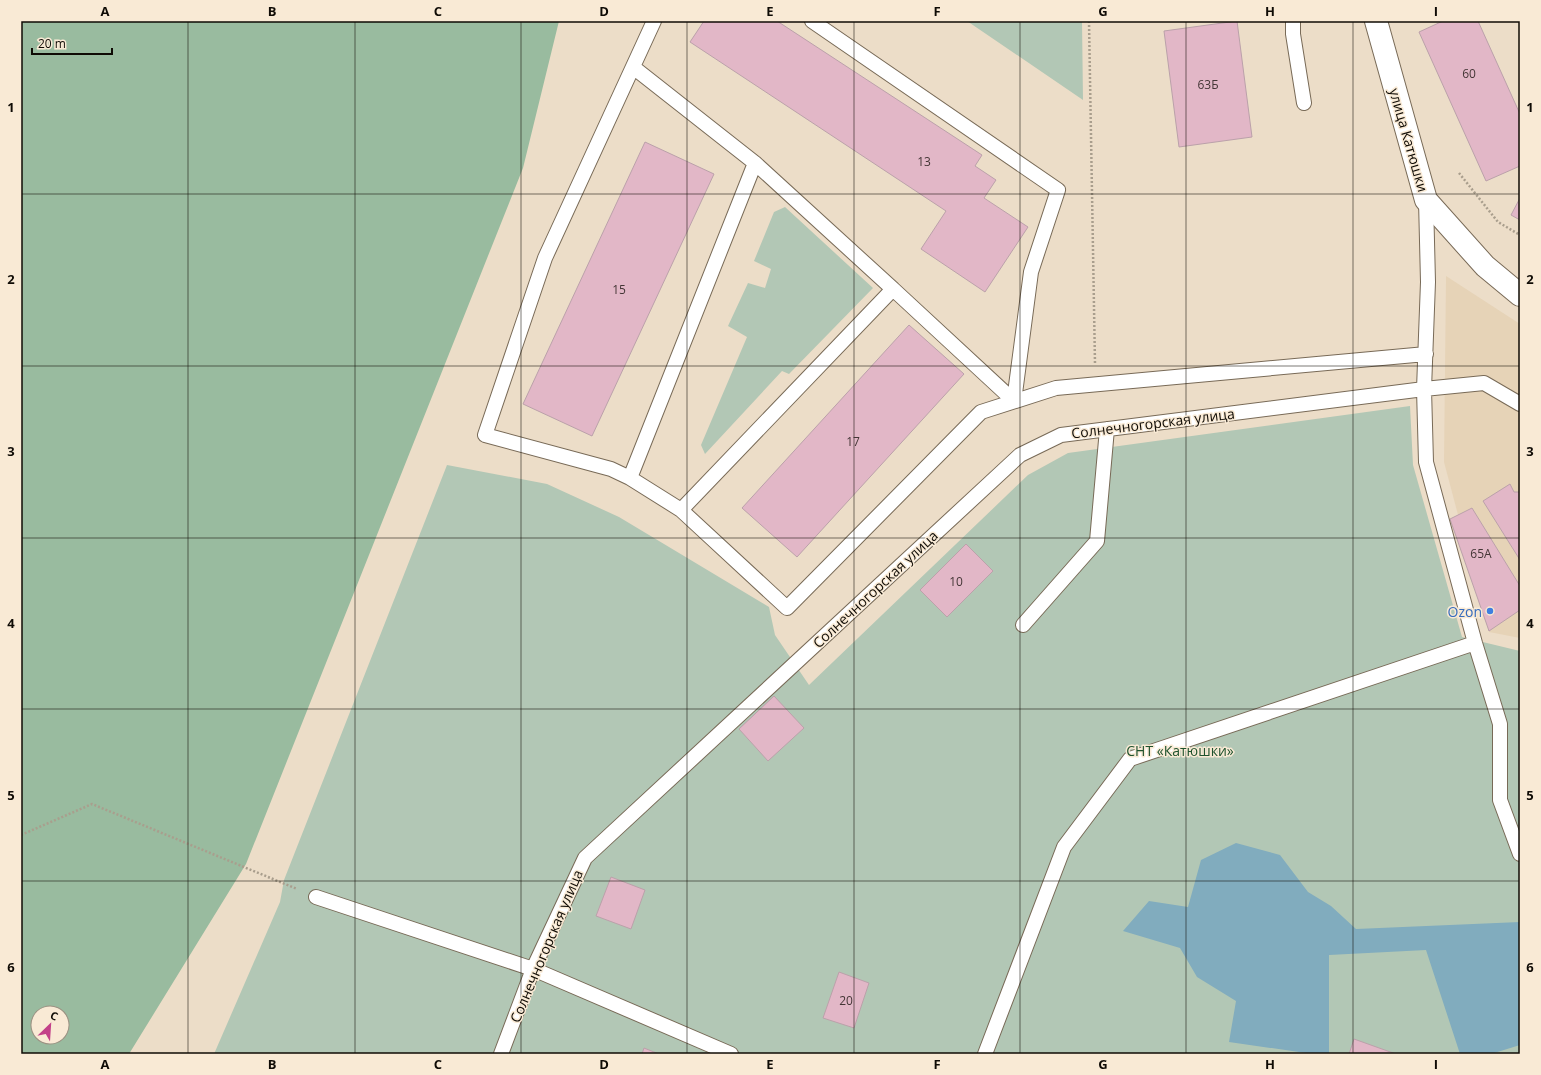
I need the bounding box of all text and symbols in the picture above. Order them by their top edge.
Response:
text: A [101,2,110,20]
text: B [268,2,277,20]
text: C [434,2,442,20]
text: D [599,2,609,20]
text: E [766,2,774,20]
text: F [933,2,941,20]
text: G [1098,2,1108,20]
text: H [1265,2,1275,20]
text: I [1434,2,1438,20]
scale bar [32,30,112,56]
text: 20 m [38,35,66,52]
house number: 60 [1462,65,1476,82]
house number: 63Б [1197,76,1219,93]
street label: улица Катюшки [1385,86,1433,194]
text: 1 [7,98,15,116]
text: 1 [1526,98,1534,116]
house number: 13 [917,153,931,170]
text: 2 [7,270,15,288]
text: 2 [1526,270,1534,288]
house number: 15 [612,281,626,298]
street label: Солнечногорская улица [1070,404,1236,442]
house number: 17 [846,433,860,450]
text: 3 [7,442,15,460]
text: 3 [1526,442,1534,460]
street label: Солнечногорская улица [808,526,942,652]
house number: 65А [1470,545,1492,562]
house number: 10 [949,573,963,590]
place label: Ozon [1448,602,1482,621]
marker: Ozon [1485,606,1495,616]
text: 4 [7,614,15,632]
text: 4 [1526,614,1534,632]
park label: СНТ «Катюшки» [1126,741,1234,760]
text: 5 [7,786,15,804]
text: 5 [1526,786,1534,804]
street label: Солнечногорская улица [505,867,587,1025]
text: 6 [7,958,15,976]
text: 6 [1526,958,1534,976]
house number: 20 [839,992,853,1009]
north arrow [30,1005,70,1045]
text: С [48,1007,61,1024]
text: A [101,1055,110,1073]
text: B [268,1055,277,1073]
text: C [434,1055,442,1073]
text: D [599,1055,609,1073]
text: E [766,1055,774,1073]
text: F [933,1055,941,1073]
text: G [1098,1055,1108,1073]
text: H [1265,1055,1275,1073]
text: I [1434,1055,1438,1073]

